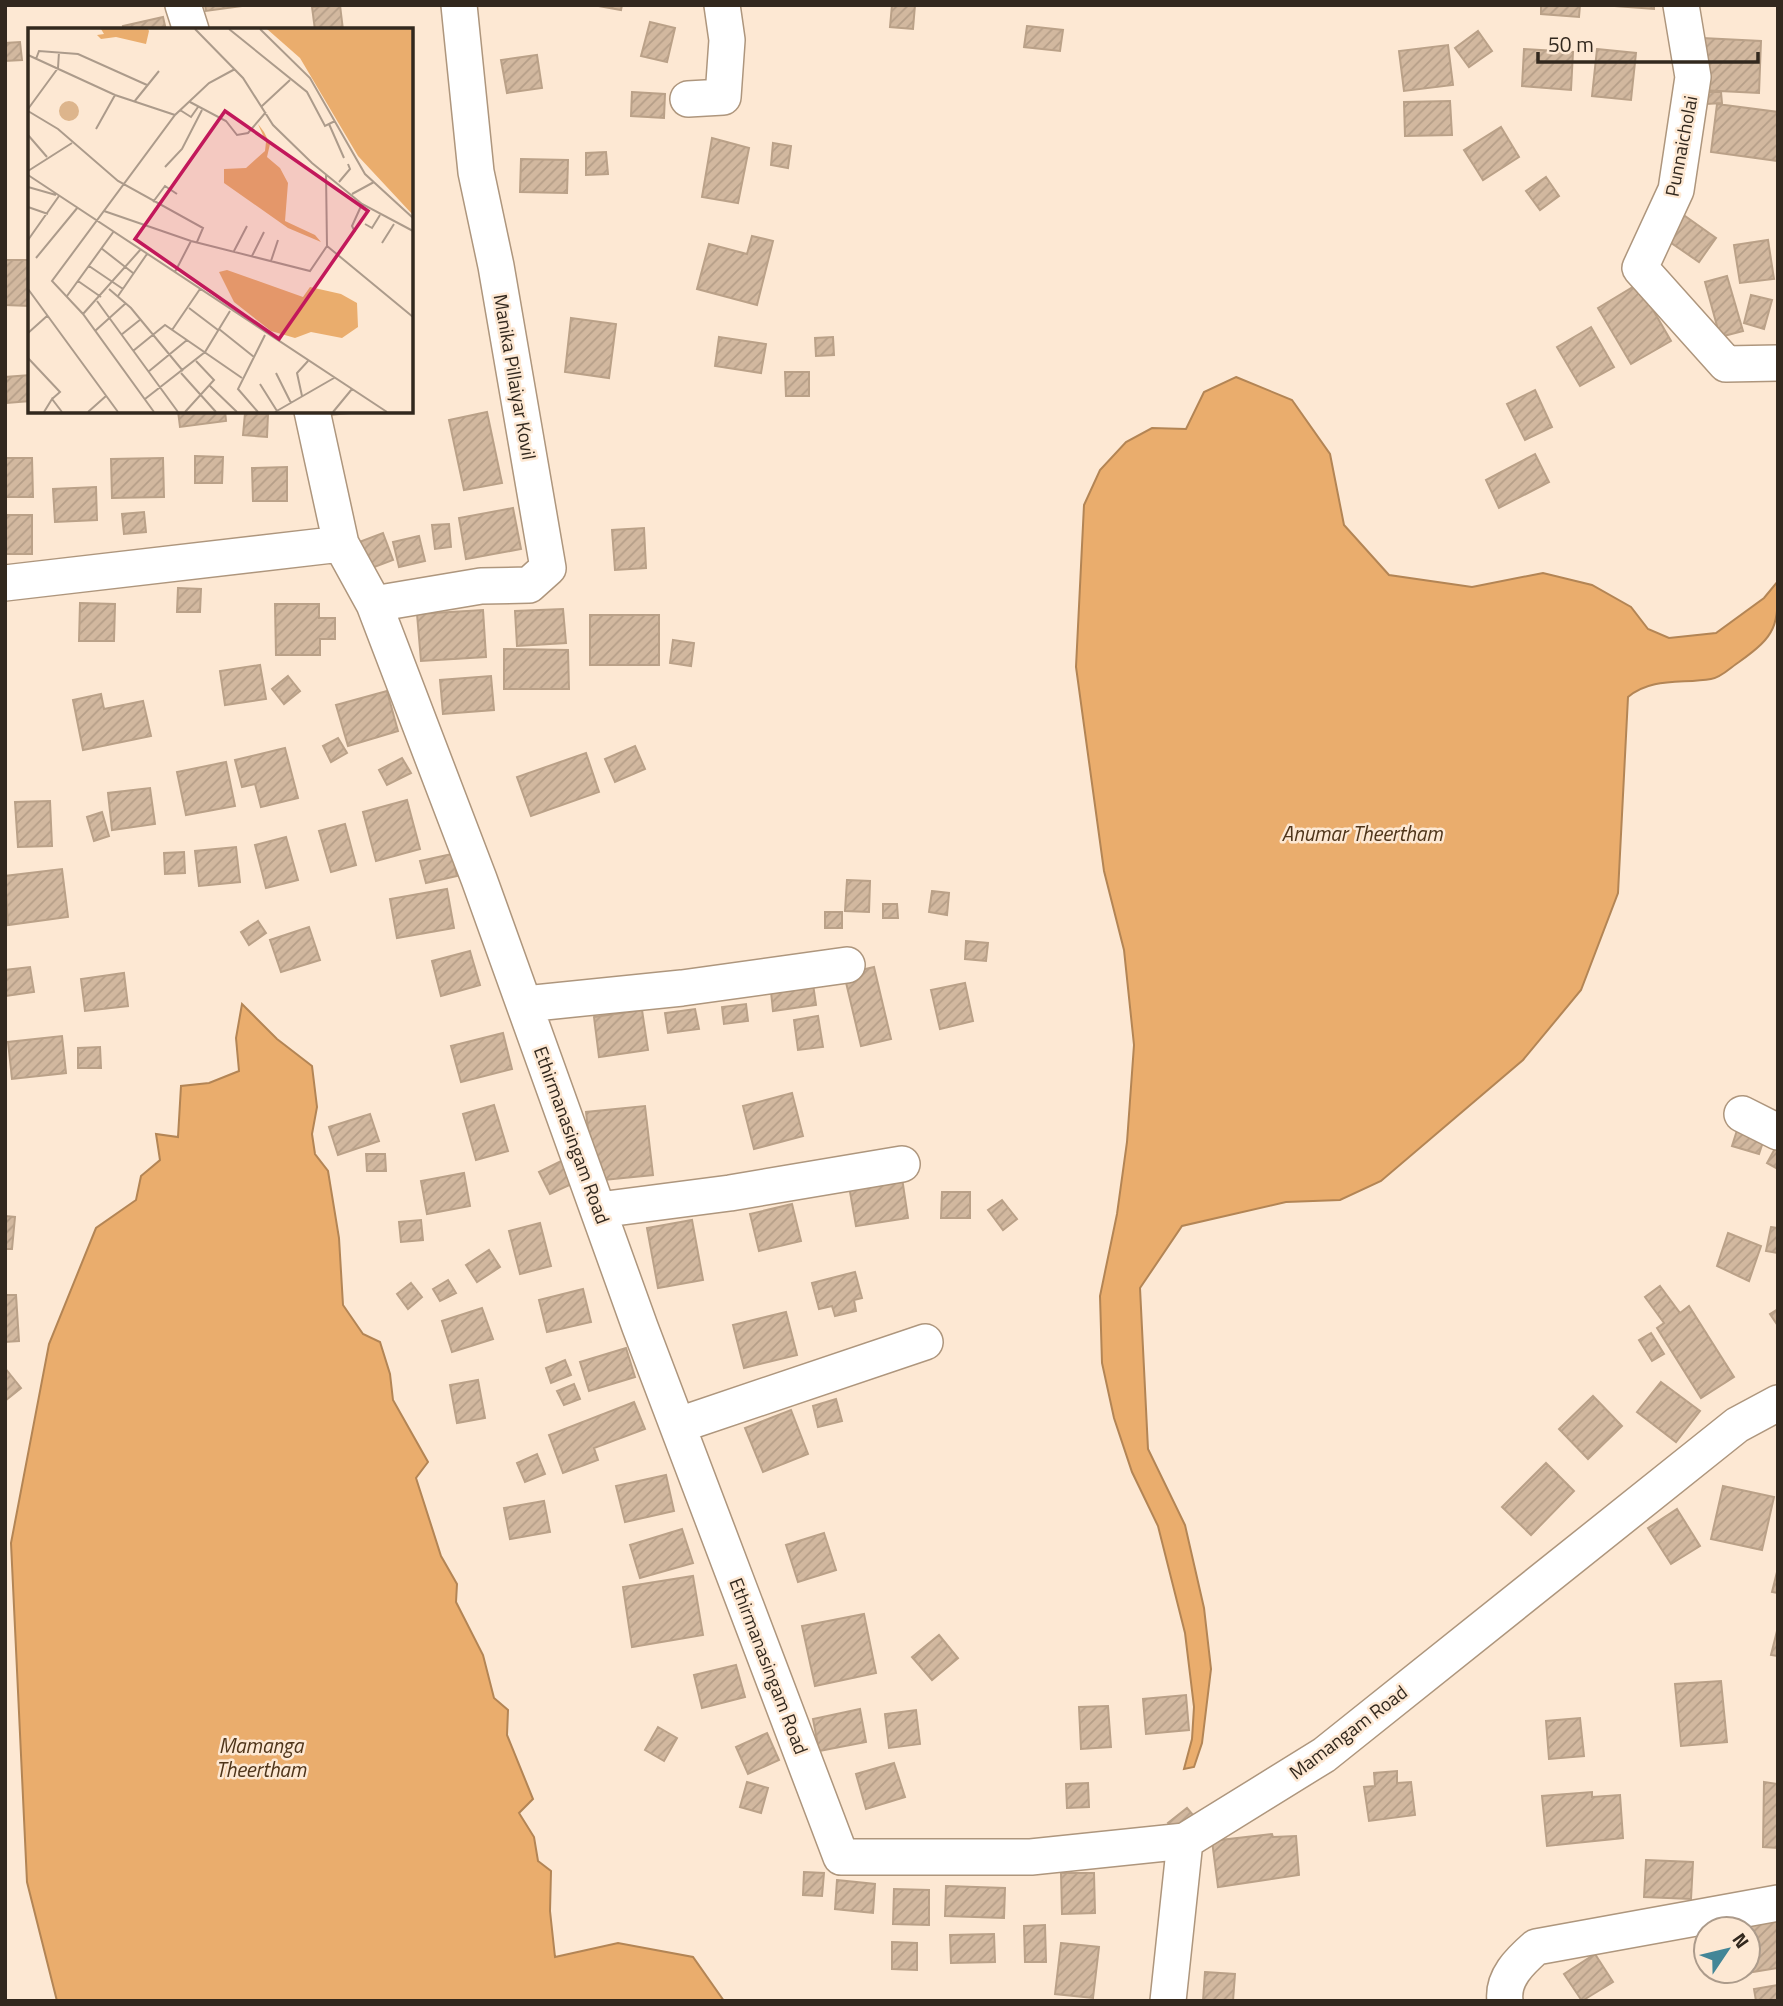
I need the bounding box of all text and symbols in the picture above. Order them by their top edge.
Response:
scale bar [1538,21,1758,65]
inset map [28,28,413,413]
text: 50 m [1548,28,1594,60]
street label: Punnaicholai [1657,93,1704,199]
street label: Manika Pillaiyar Kovil [487,292,544,462]
water label: Anumar Theertham [1282,817,1443,849]
street label: Ethirmanasingam Road [527,1042,618,1228]
street label: Ethirmanasingam Road [722,1573,816,1758]
street label: Mamangam Road [1282,1677,1413,1786]
water label: Mamanga Theertham [216,1729,307,1785]
north arrow [1692,1915,1762,1985]
text: N [1726,1926,1757,1954]

